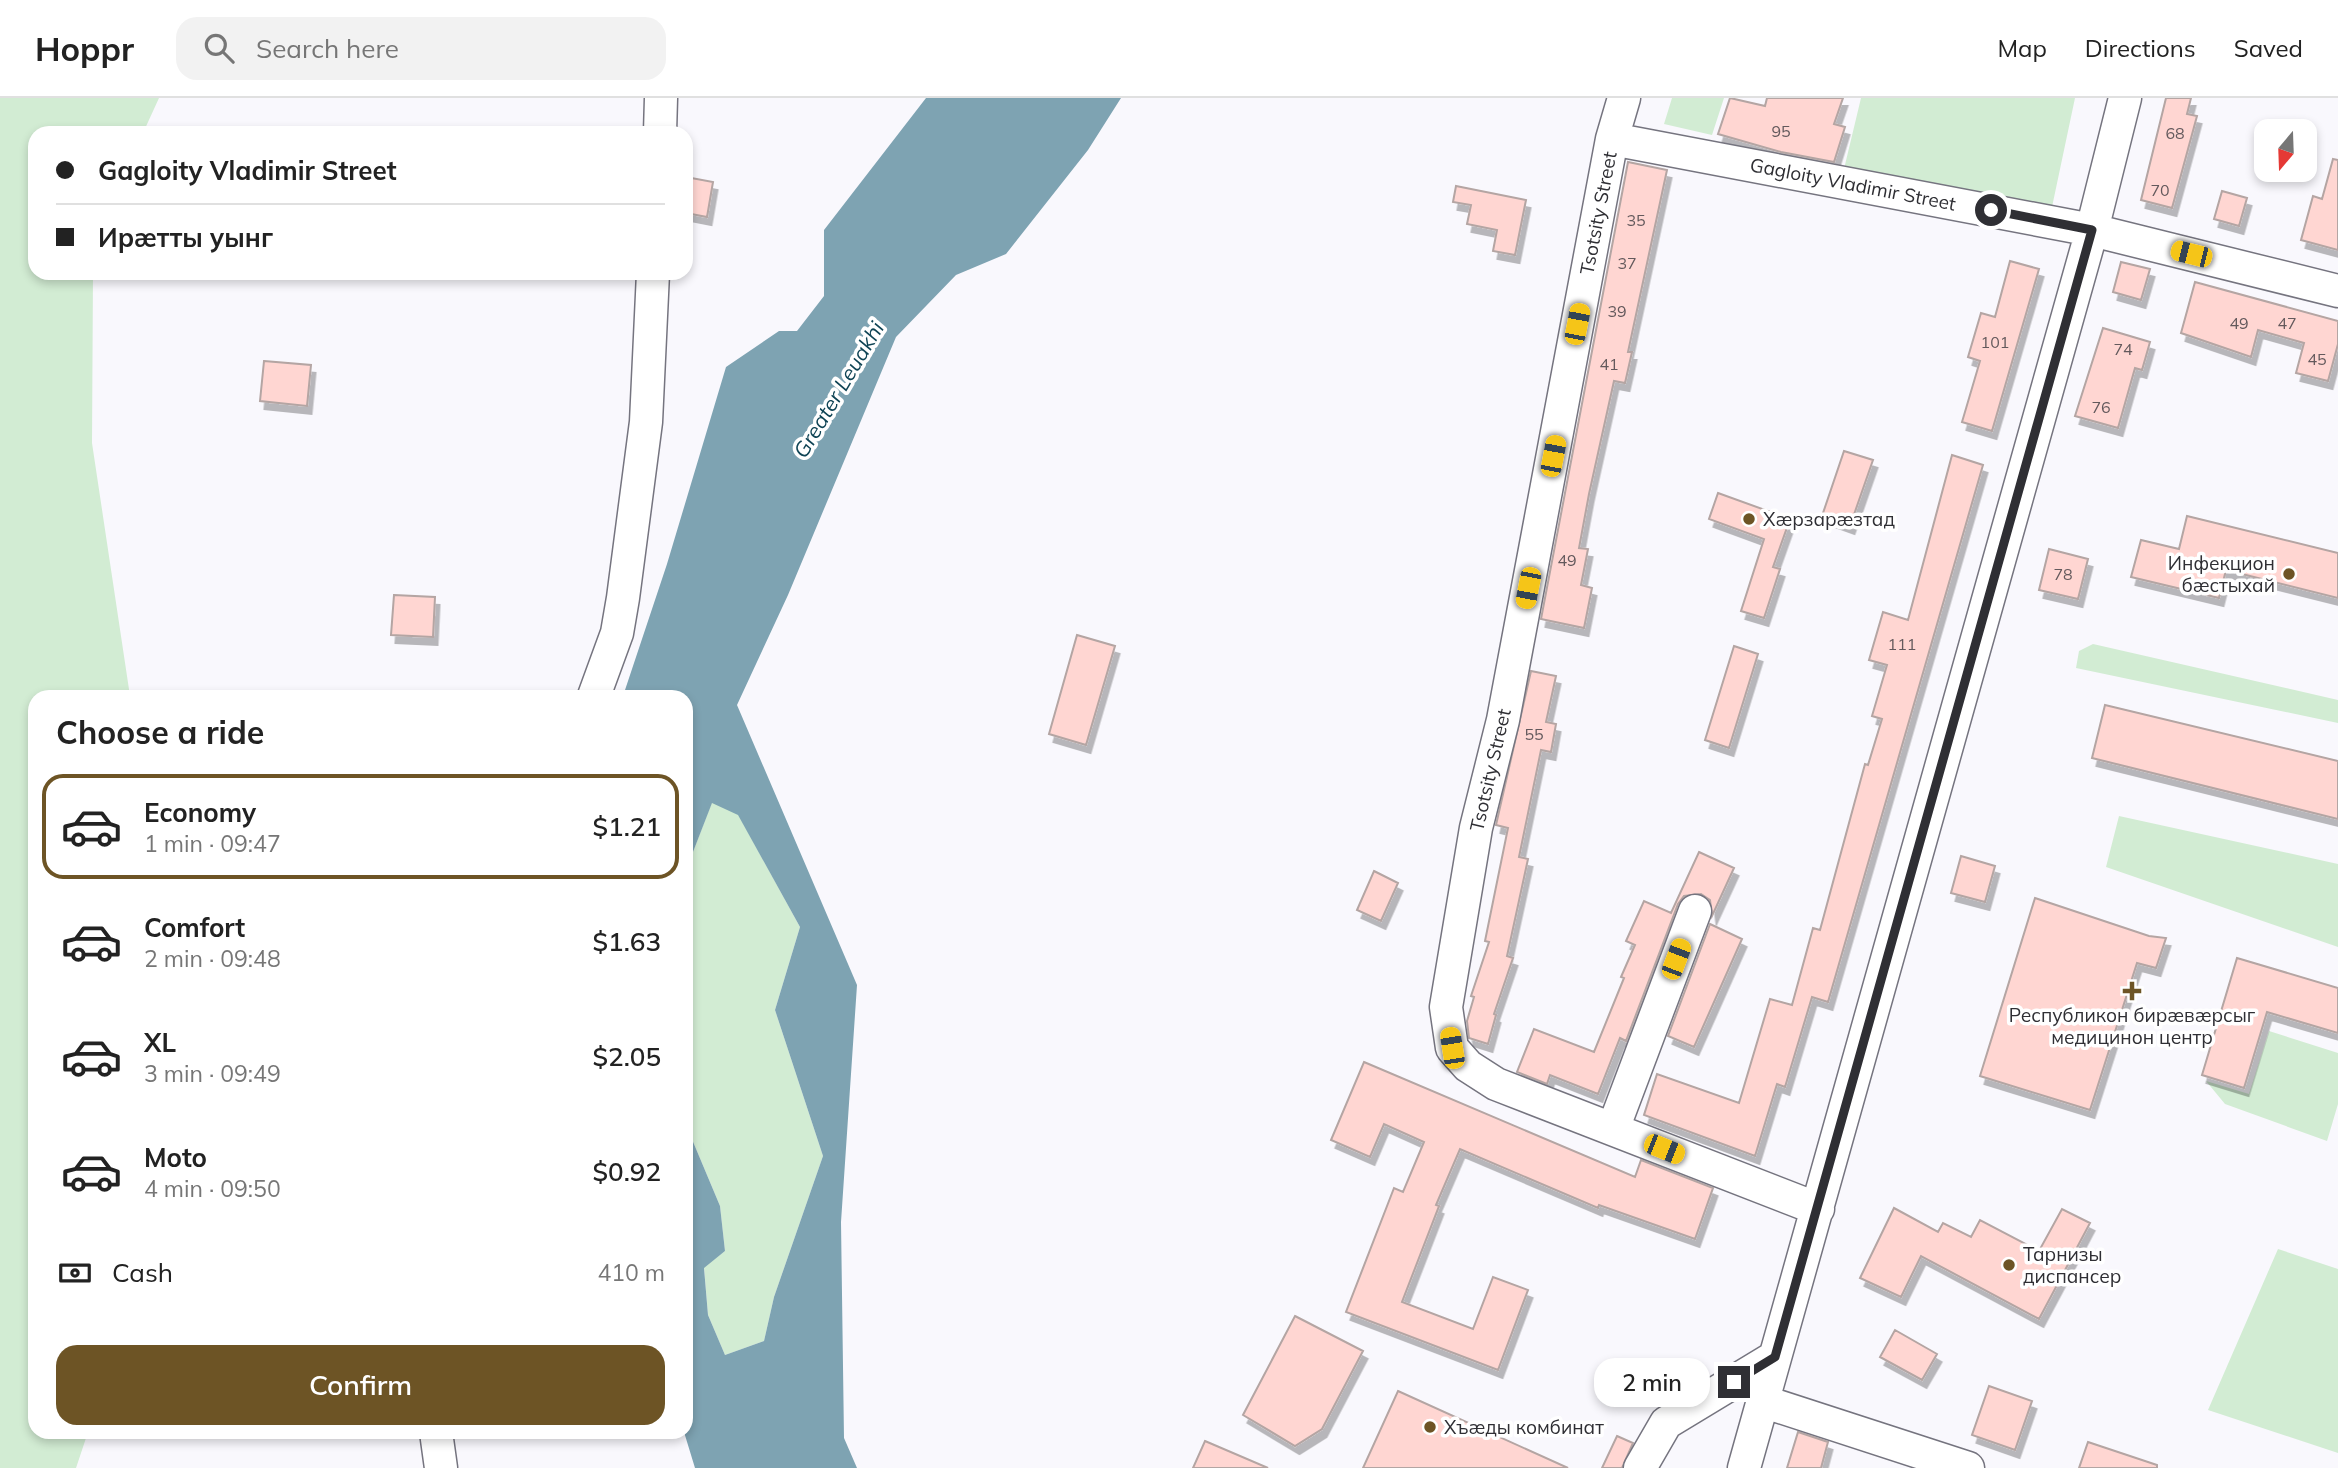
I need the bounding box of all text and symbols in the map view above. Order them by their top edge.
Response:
search box [176,17,666,80]
text: Hoppr [35,28,134,69]
icon: search [200,29,238,67]
text: Search here [256,32,399,65]
text: Map [1997,33,2047,63]
text: Directions [2085,33,2196,63]
text: Saved [2234,33,2303,63]
north arrow [2254,119,2317,182]
map controls [2254,119,2317,182]
house number: 95 [1771,121,1791,141]
house number: 68 [2165,123,2185,143]
street label: Tsotsity Street [1574,149,1622,277]
street label: Gagloity Vladimir Street [1748,152,1958,216]
text: Gagloity Vladimir Street [98,154,397,187]
house number: 70 [2150,180,2170,200]
route start [1975,194,2007,226]
house number: 35 [1626,210,1646,230]
text: Ирæтты уынг [98,221,273,254]
car [2169,239,2214,269]
house number: 37 [1617,253,1637,273]
car [1563,301,1592,347]
house number: 39 [1607,301,1627,321]
house number: 49 [2229,313,2249,333]
house number: 47 [2277,313,2297,333]
water label: Greater Leuakhi [787,316,890,462]
house number: 101 [1981,332,2009,352]
house number: 74 [2113,339,2133,359]
house number: 45 [2307,349,2327,369]
house number: 41 [1599,354,1619,374]
house number: 76 [2091,397,2111,417]
car [1539,433,1568,479]
place label: Хæрзарæзтад [1763,507,1895,531]
marker: Хæрзарæзтад [1741,511,1757,527]
house number: 49 [1557,550,1577,570]
place label: Инфекцион бæстыхай [2168,551,2275,597]
house number: 78 [2053,564,2073,584]
car [1514,565,1543,611]
marker: Инфекцион бæстыхай [2281,566,2297,582]
house number: 111 [1888,634,1916,654]
street label: Tsotsity Street [1464,706,1516,834]
text: Choose a ride [56,712,264,752]
house number: 55 [1524,724,1544,744]
icon: car [60,795,123,858]
text: Economy [144,796,256,829]
text: $1.21 [592,810,661,843]
text: 1 min · 09:47 [144,829,281,858]
icon: car [60,910,123,973]
text: Comfort [144,911,245,944]
text: $1.63 [592,925,661,958]
car [1659,936,1694,982]
text: 2 min · 09:48 [144,944,281,973]
marker: Республикон бирæвæрсыг медицинон центр [2122,981,2142,1001]
place label: Республикон бирæвæрсыг медицинон центр [2009,1003,2256,1049]
icon: car [60,1025,123,1088]
text: XL [144,1026,176,1059]
car [1439,1026,1466,1070]
text: $2.05 [592,1040,661,1073]
text: 3 min · 09:49 [144,1059,281,1088]
car [1641,1131,1688,1167]
icon: car [60,1140,123,1203]
text: Moto [144,1141,207,1174]
text: $0.92 [592,1155,661,1188]
text: 4 min · 09:50 [144,1174,281,1203]
place label: Тарнизы диспансер [2023,1242,2121,1288]
icon: cash [56,1254,94,1292]
text: Cash [112,1256,173,1289]
marker: Тарнизы диспансер [2001,1257,2017,1273]
text: 410 m [597,1258,665,1287]
button: Confirm [56,1345,665,1425]
callout: 2 min [1594,1358,1710,1406]
route end [1718,1366,1750,1398]
text: 2 min [1622,1368,1682,1397]
place label: Хъæды комбинат [1444,1415,1604,1439]
marker: Хъæды комбинат [1422,1419,1438,1435]

